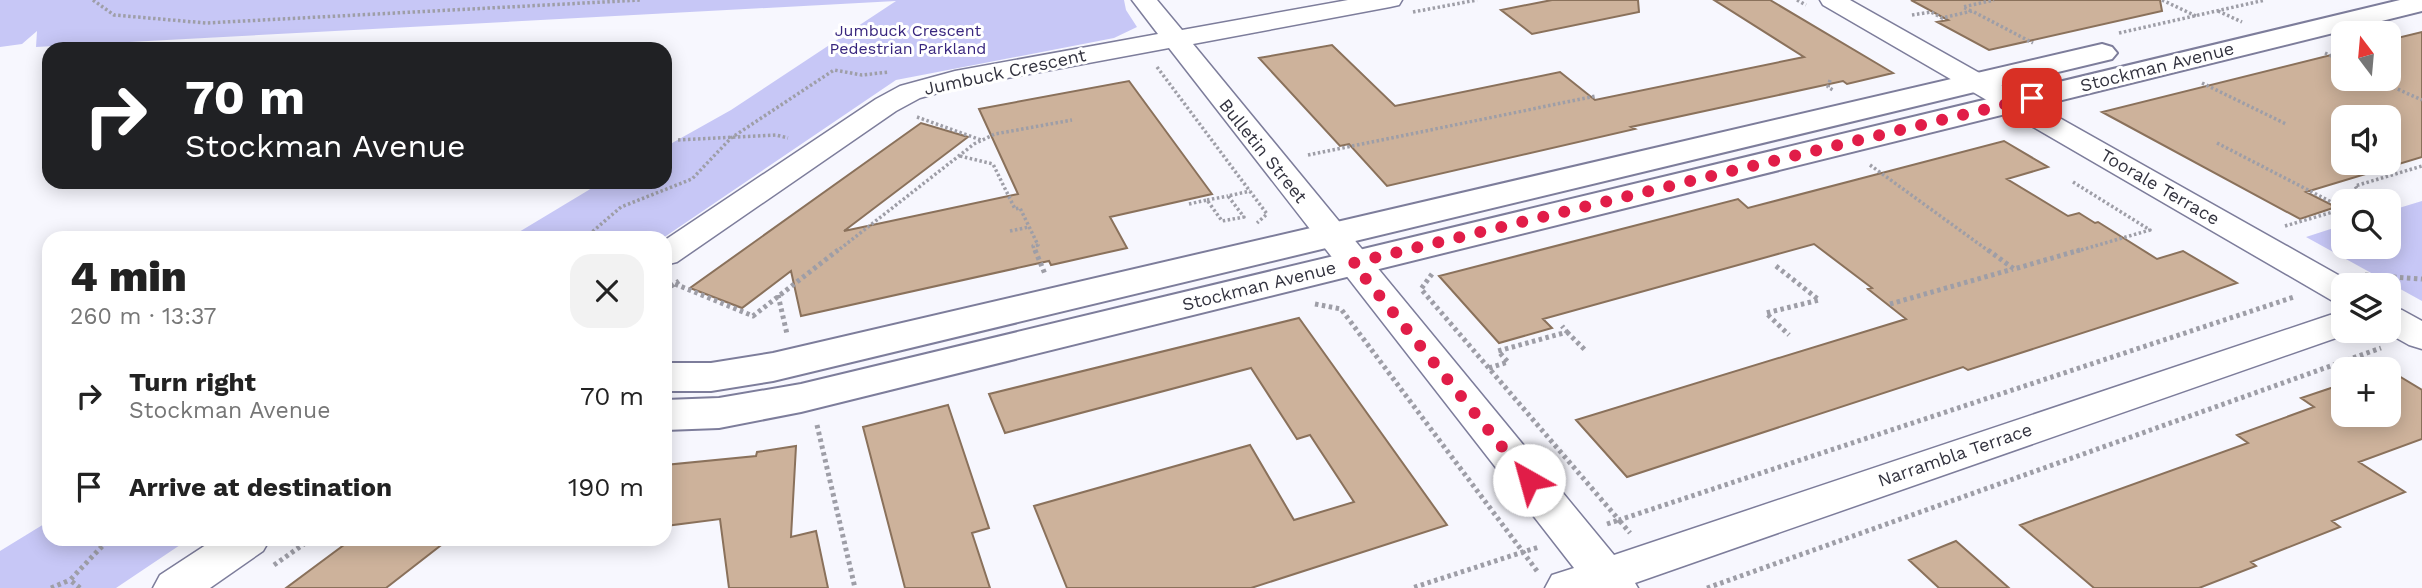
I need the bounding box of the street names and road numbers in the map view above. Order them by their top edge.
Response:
street label: Stockman Avenue [2078,37,2236,96]
street label: Jumbuck Crescent [922,44,1088,99]
street label: Bulletin Street [1215,94,1312,207]
street label: Toorale Terrace [2097,144,2223,229]
street label: Stockman Avenue [1180,256,1338,315]
street label: Narrambla Terrace [1875,418,2035,491]

